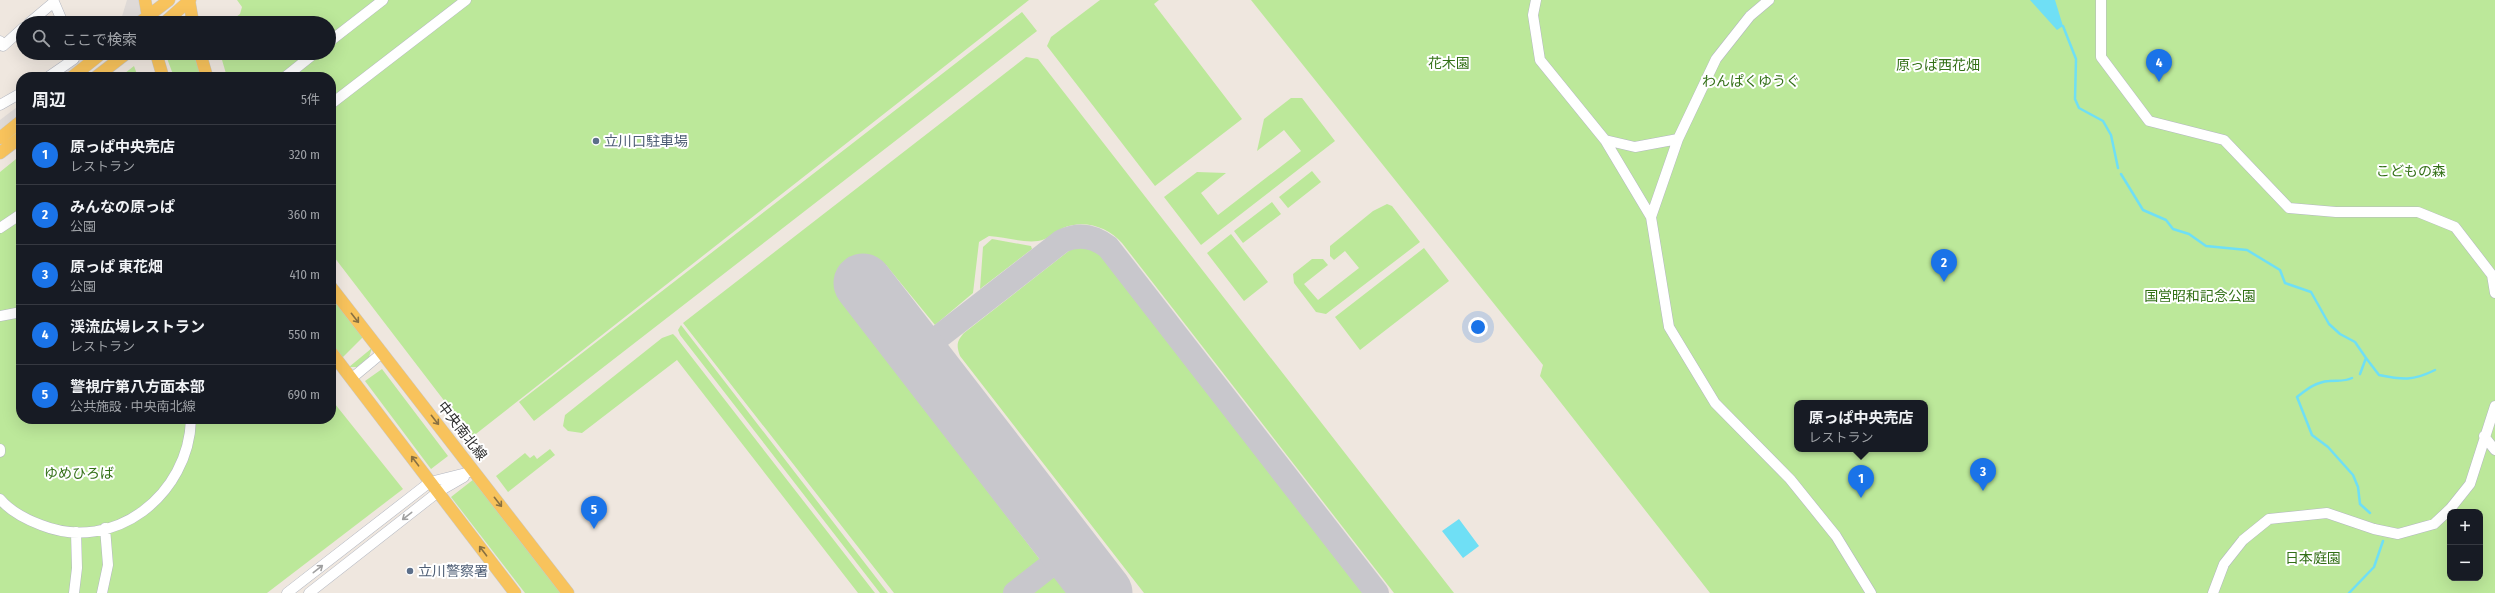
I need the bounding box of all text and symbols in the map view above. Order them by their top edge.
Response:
search box [16,16,336,60]
icon: search [30,27,52,49]
text: ここで検索 [62,31,137,49]
pin: 4 [2146,49,2172,82]
park label: 花木園 [1428,55,1470,72]
park label: 原っぱ西花畑 [1896,57,1980,74]
park label: わんぱくゆうぐ [1702,73,1800,90]
text: 周辺 [32,90,66,111]
text: 5件 [301,92,320,107]
place label: 立川口駐車場 [604,133,688,150]
marker: 立川口駐車場 [591,136,601,146]
text: 原っぱ中央売店 [70,138,175,156]
text: 1 [42,147,48,162]
text: 320 m [289,147,320,162]
text: レストラン [70,159,135,174]
park label: こどもの森 [2376,163,2446,180]
text: みんなの原っぱ [70,198,175,216]
text: 2 [42,207,48,222]
text: 360 m [288,207,320,222]
text: 公園 [70,219,96,234]
pin: 2 [1931,249,1957,282]
text: 原っぱ 東花畑 [70,258,163,276]
text: 3 [42,267,48,282]
text: 410 m [290,267,320,282]
text: 公園 [70,279,96,294]
park label: 国営昭和記念公園 [2144,288,2256,305]
one-way arrow [351,312,359,323]
your location [1468,317,1488,337]
text: 渓流広場レストラン [70,318,205,336]
text: 4 [42,327,48,342]
text: 550 m [288,327,320,342]
text: レストラン [70,339,135,354]
text: 警視庁第八方面本部 [70,378,205,396]
text: 5 [42,387,48,402]
text: 690 m [288,387,320,402]
street label: 中央南北線 [434,398,490,464]
text: 公共施設 · 中央南北線 [70,399,196,414]
popup [1794,400,1928,452]
text: 原っぱ中央売店 [1808,409,1914,427]
one-way arrow [430,415,439,426]
text: レストラン [1808,430,1874,445]
one-way arrow [410,456,419,467]
pin: 3 [1970,458,1996,491]
park label: ゆめひろば [44,465,114,482]
pin: 1 [1848,465,1874,498]
pin: 5 [581,496,607,529]
one-way arrow [494,497,502,508]
map controls [2447,509,2483,581]
button: + [2447,509,2483,545]
one-way arrow [402,512,413,520]
one-way arrow [479,545,487,556]
button: − [2447,545,2483,581]
park label: 日本庭園 [2285,550,2341,567]
place label: 立川警察署 [418,563,488,580]
one-way arrow [312,565,323,573]
marker: 立川警察署 [405,566,415,576]

